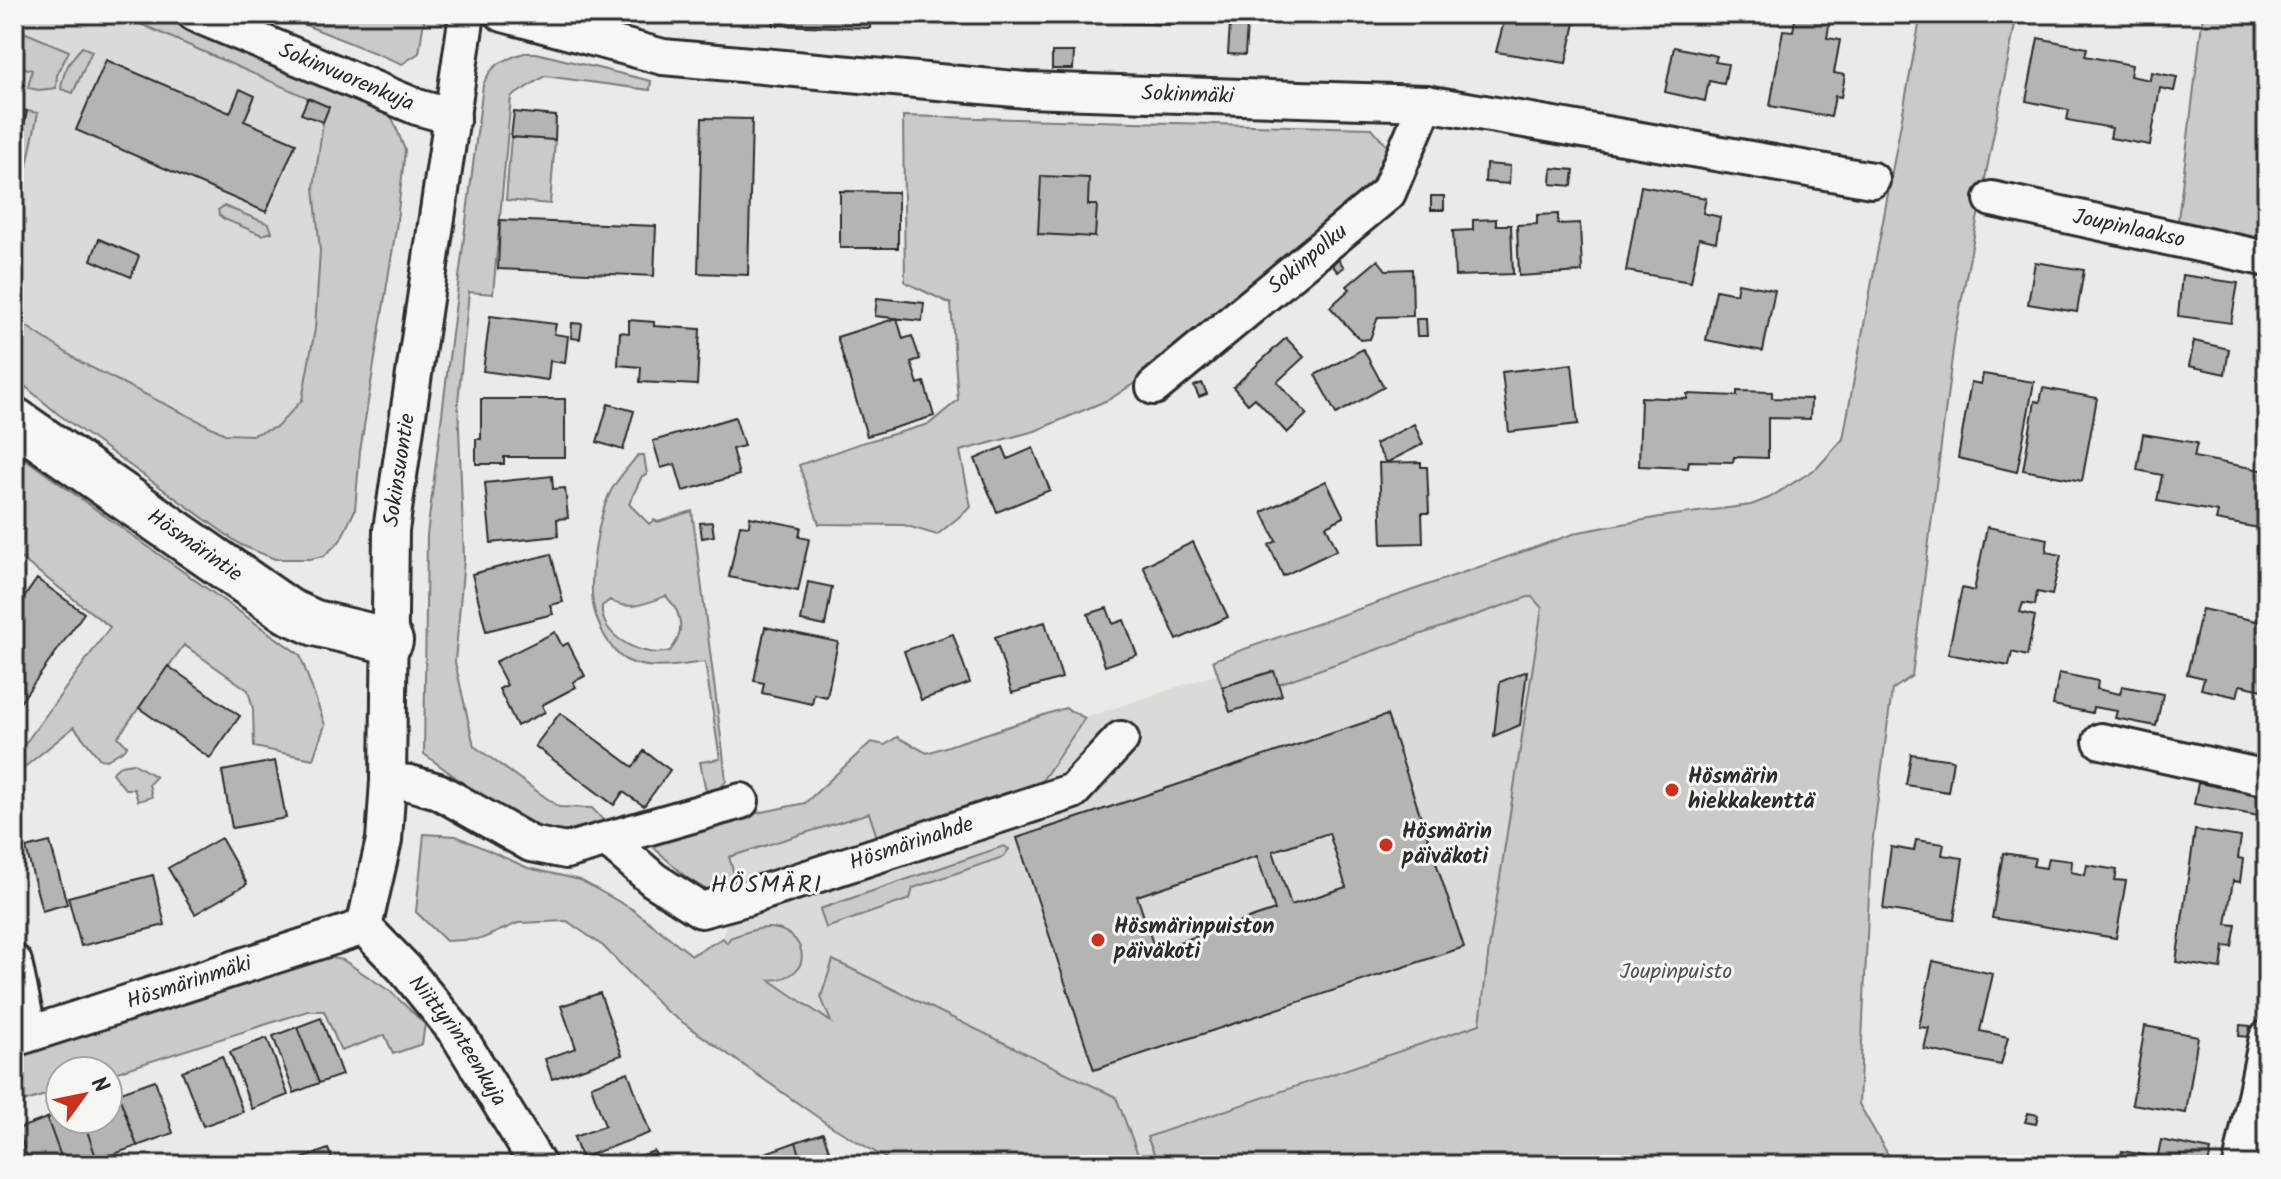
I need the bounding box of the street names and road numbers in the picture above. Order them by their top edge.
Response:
street label: Sokinvuorenkuja [273,33,420,121]
street label: Sokinmäki [1141,76,1235,114]
street label: Joupinlaakso [2069,200,2188,258]
street label: Sokinpolku [1260,215,1356,303]
street label: Sokinsuontie [374,411,425,529]
street label: Hösmärintie [139,500,250,592]
street label: Hösmärinahde [845,807,978,881]
street label: Hösmärinmäki [122,946,257,1019]
street label: Niittyrinteenkuja [399,968,516,1114]

